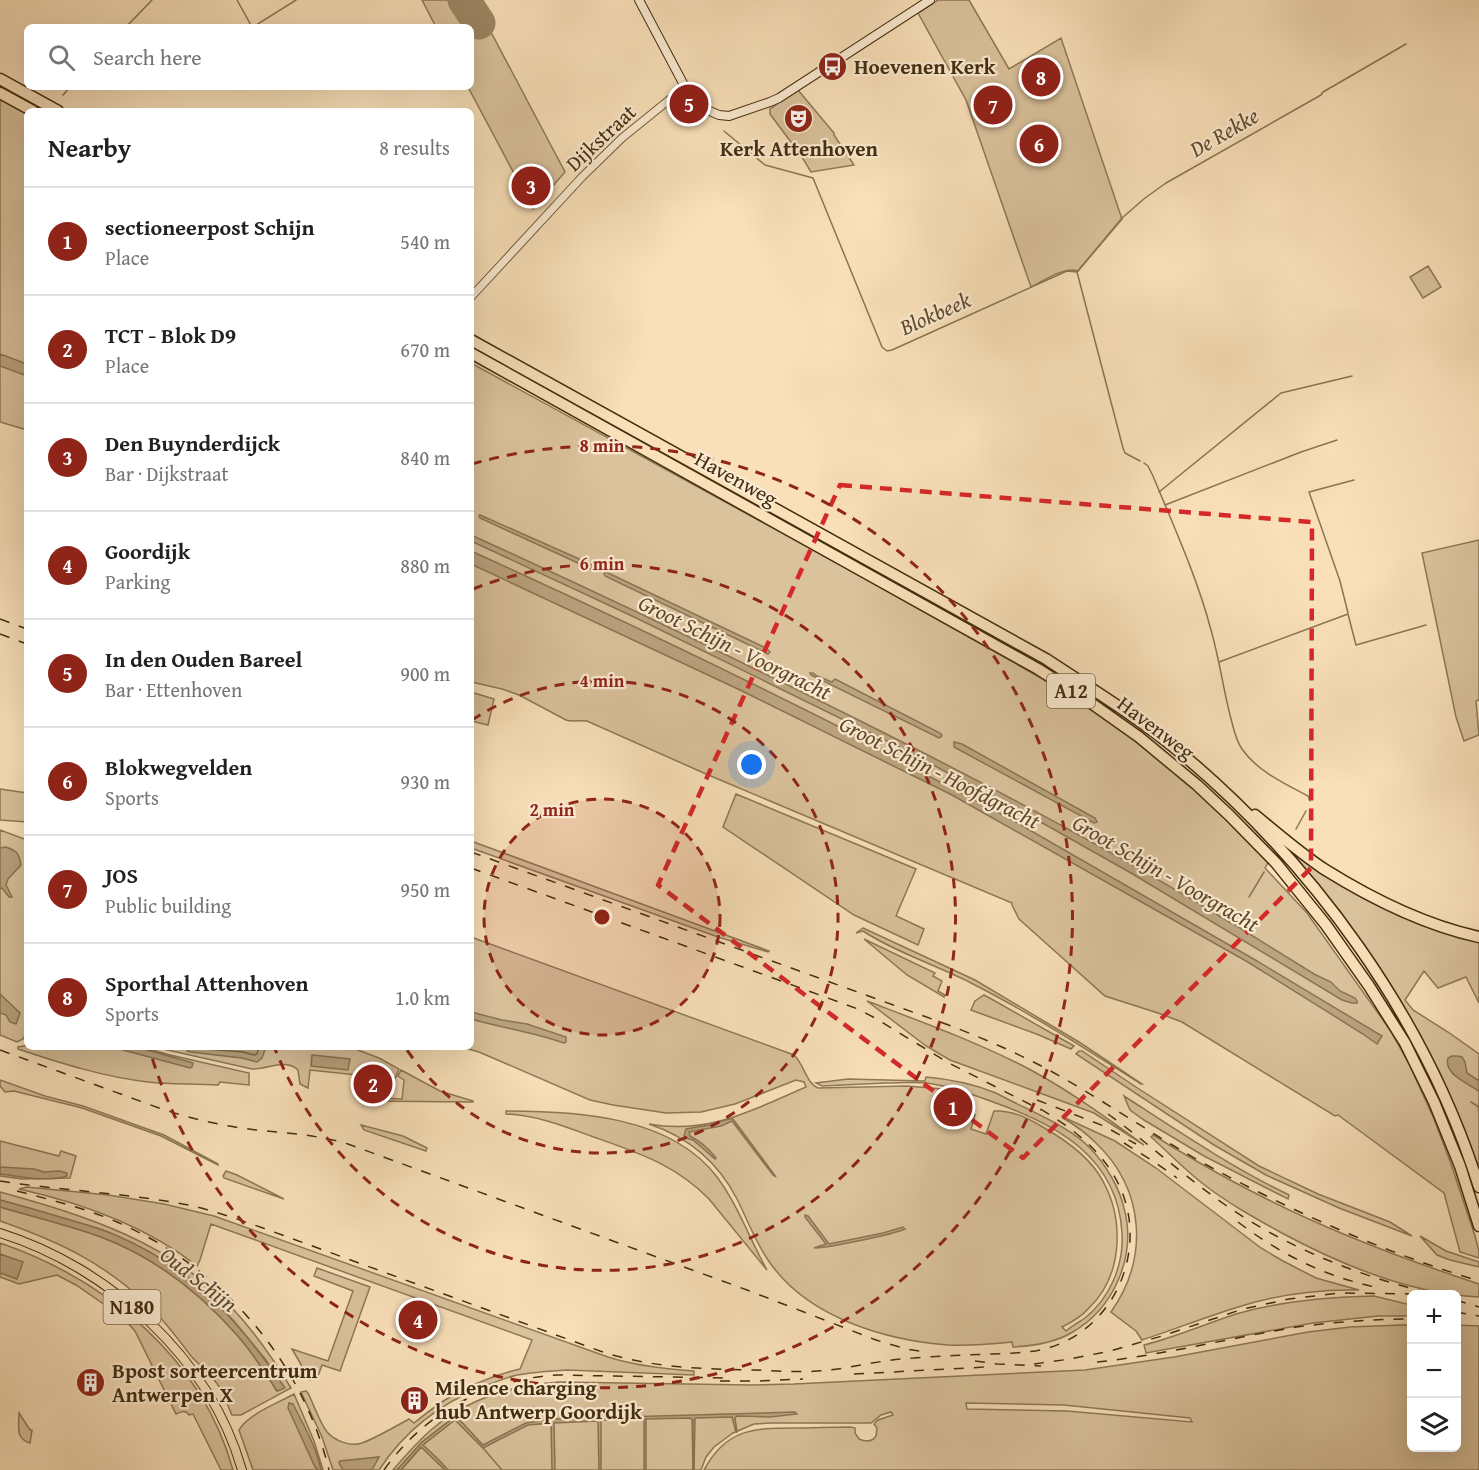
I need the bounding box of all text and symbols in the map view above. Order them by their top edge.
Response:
search box [24,24,474,90]
icon: search [45,41,78,74]
text: Search here [93,41,202,73]
bus stop icon: Hoevenen Kerk [817,51,849,83]
place label: Hoevenen Kerk [854,51,997,82]
pin: 8 [1022,54,1060,100]
pin: 5 [670,82,708,126]
pin: 7 [974,82,1012,128]
street label: Dijkstraat [558,96,643,178]
water label: De Rekke [1183,99,1265,165]
theatre icon: Kerk Attenhoven [783,102,815,134]
pin: 6 [1020,122,1058,166]
text: Nearby [48,128,131,167]
text: 8 results [379,133,450,162]
place label: Kerk Attenhoven [720,133,879,164]
pin: 3 [512,164,550,208]
text: sectioneerpost Schijn [105,211,315,243]
text: 1 [62,227,73,256]
text: 540 m [400,227,450,256]
text: Place [105,243,149,272]
water label: Blokbeek [894,283,976,343]
text: TCT - Blok D9 [105,319,236,351]
text: 2 [62,335,73,364]
text: 670 m [400,335,450,364]
text: Place [105,351,149,380]
text: Den Buynderdijck [105,427,280,459]
text: 8 min [580,432,625,459]
text: 3 [62,443,73,472]
text: 840 m [400,443,450,472]
street label: Havenweg [689,443,784,514]
text: Bar · Dijkstraat [105,459,228,488]
text: Goordijk [105,535,190,567]
text: 6 min [580,550,625,577]
text: 4 [62,551,73,580]
text: 880 m [400,551,450,580]
text: Parking [105,567,170,596]
water label: Groot Schijn - Voorgracht [633,586,838,708]
text: In den Ouden Bareel [105,643,302,675]
text: 5 [62,659,73,688]
text: 900 m [400,659,450,688]
text: 4 min [580,667,625,694]
road number: A12 [1047,674,1095,708]
text: Bar · Ettenhoven [105,675,242,704]
street label: Havenweg [1111,688,1202,767]
water label: Groot Schijn - Hoofdgracht [834,707,1047,837]
your location [737,750,766,779]
text: Blokwegvelden [105,751,252,783]
text: 6 [62,767,73,796]
text: 930 m [400,767,450,796]
text: Sports [105,783,159,812]
text: 2 min [530,796,575,823]
water label: Groot Schijn - Voorgracht [1067,806,1266,940]
text: JOS [105,859,138,891]
text: 7 [62,875,73,904]
text: 950 m [400,875,450,904]
text: Public building [105,891,231,920]
centre of rings [592,907,612,927]
text: Sporthal Attenhoven [105,967,309,999]
text: 8 [62,983,73,1012]
text: 1.0 km [395,983,450,1012]
text: Sports [105,999,159,1028]
pin: 2 [354,1062,392,1106]
pin: 1 [934,1084,972,1130]
water label: Oud Schijn [154,1239,244,1319]
road number: N180 [104,1290,160,1324]
map controls [1407,1290,1461,1452]
button: + [1407,1290,1461,1344]
pin: 4 [398,1298,438,1342]
button: − [1407,1344,1461,1398]
place label: Bpost sorteercentrum Antwerpen X [112,1355,318,1410]
building icon: Bpost sorteercentrum Antwerpen X [75,1367,107,1399]
place label: Milence charging hub Antwerp Goordijk [435,1372,643,1427]
building icon: Milence charging hub Antwerp Goordijk [398,1384,430,1416]
button: layers [1407,1398,1461,1452]

